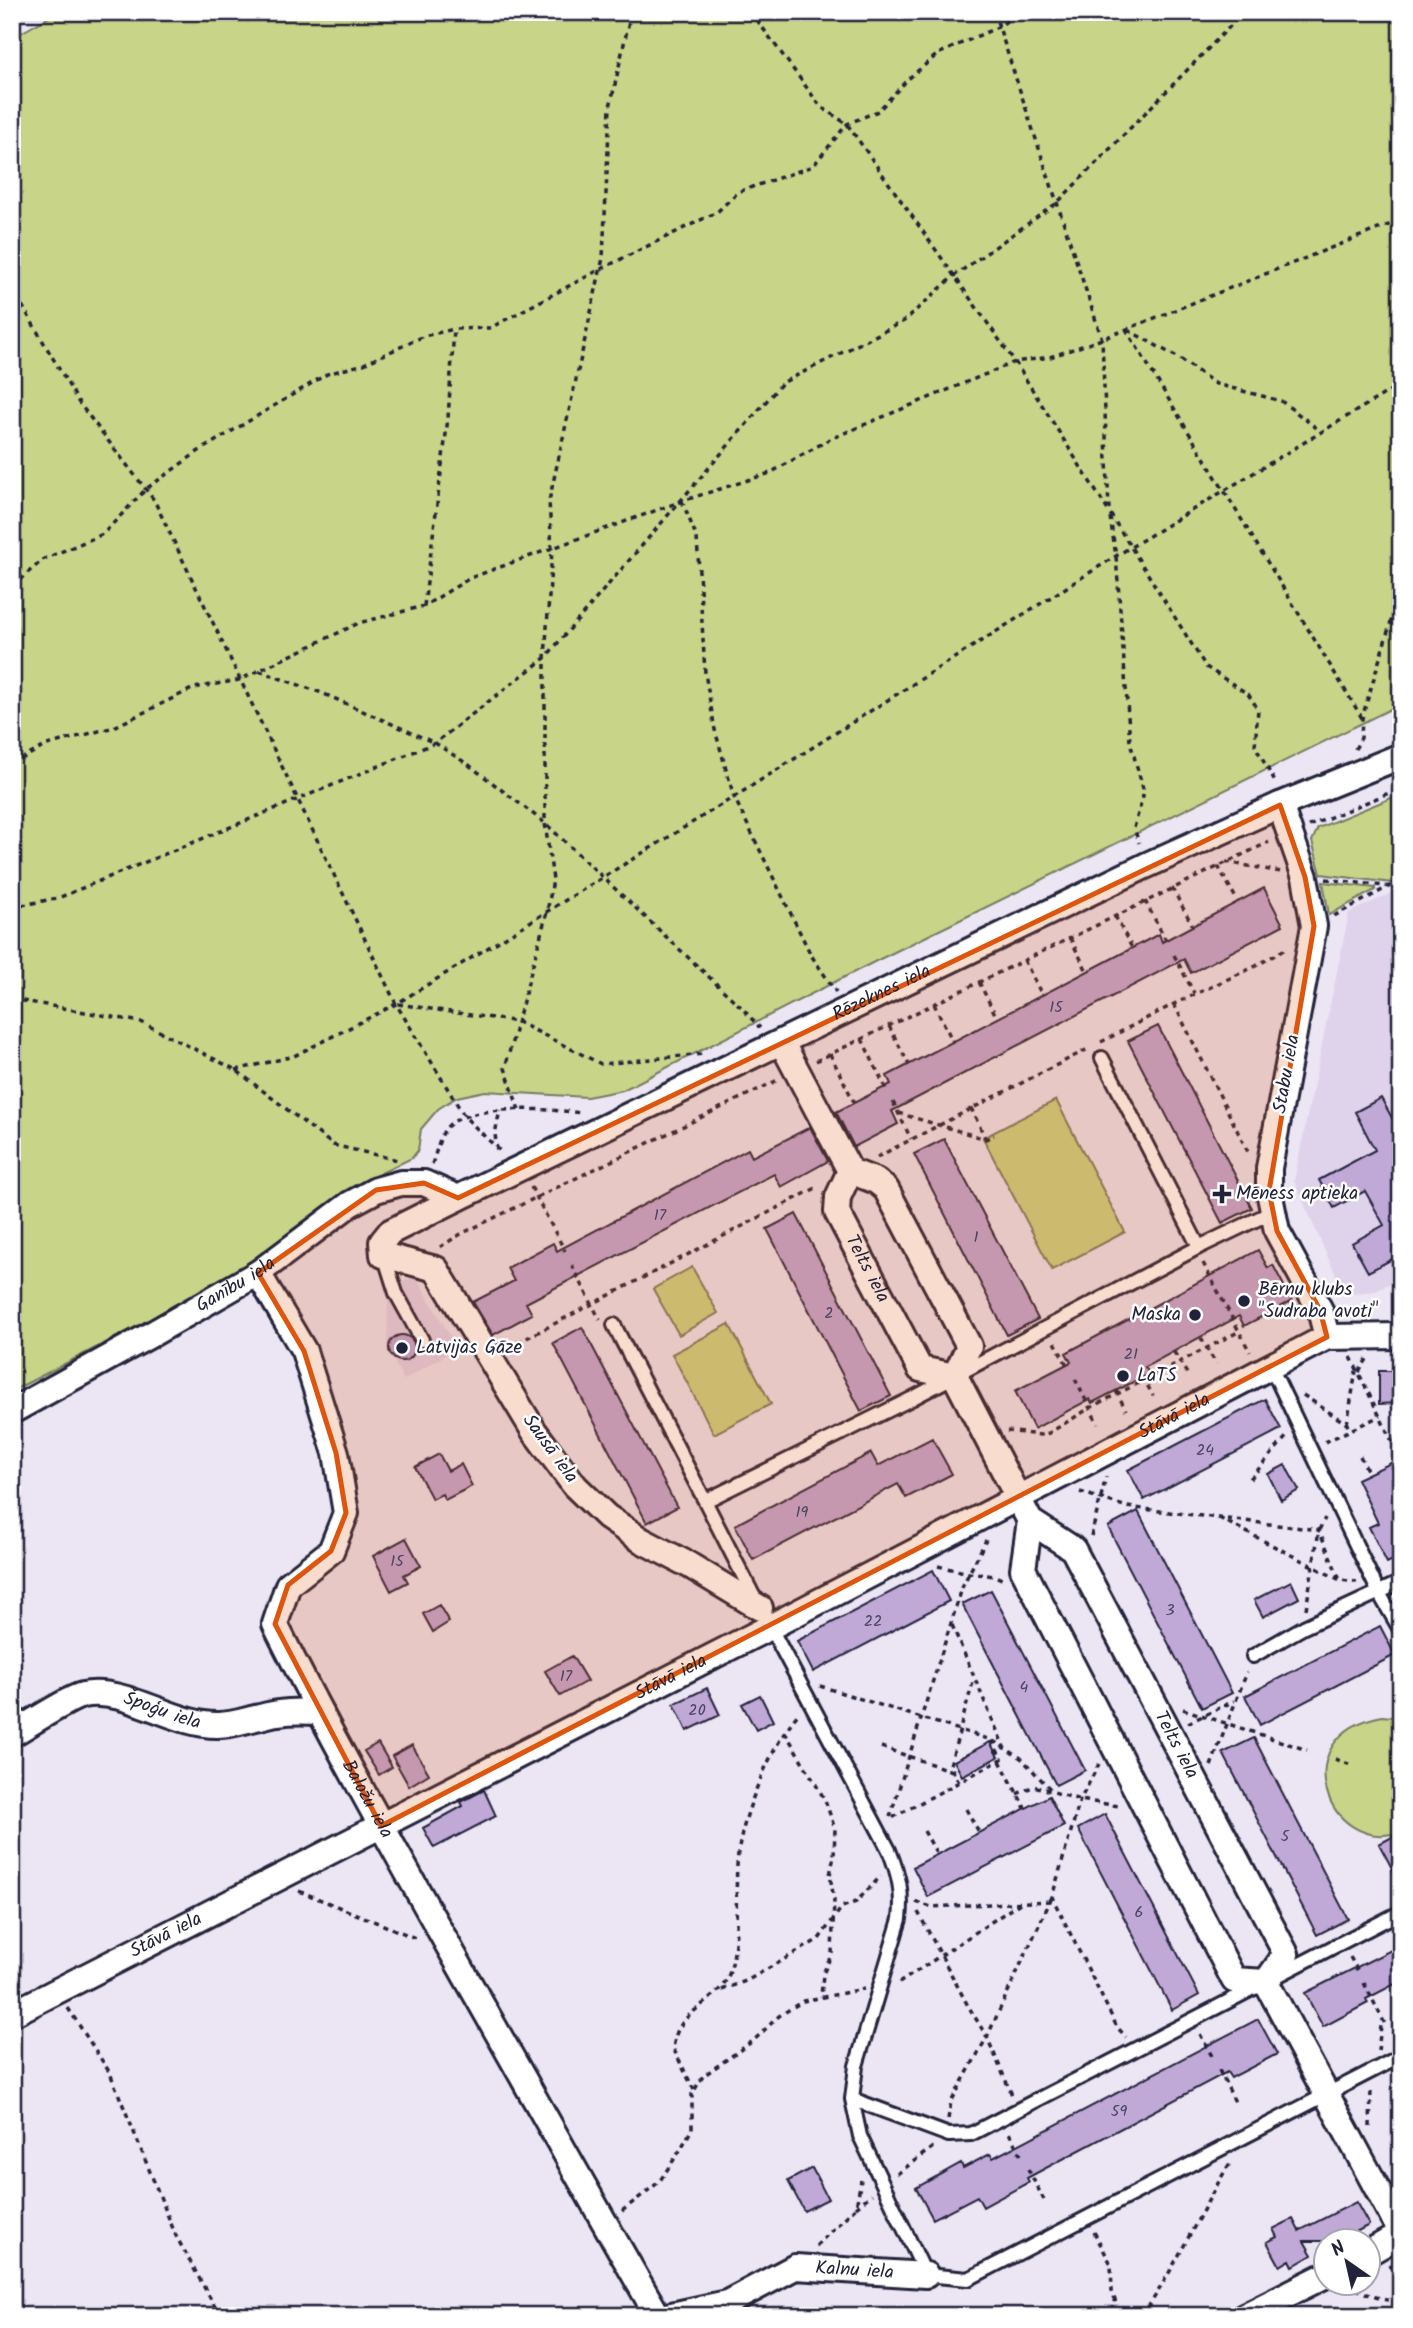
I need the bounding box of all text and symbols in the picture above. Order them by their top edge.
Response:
street label: Rēzeknes iela [827,957,936,1030]
house number: 15 [1049,995,1064,1020]
street label: Stabu iela [1265,1032,1309,1116]
place label: Mēness aptieka [1236,1179,1358,1209]
marker: Mēness aptieka [1214,1186,1230,1202]
house number: 17 [654,1203,667,1228]
house number: 1 [973,1225,979,1250]
street label: Telts iela [837,1230,897,1308]
street label: Ganību iela [190,1249,282,1321]
place label: Bērnu klubs "Sudraba avoti" [1258,1275,1378,1327]
marker: Bērnu klubs "Sudraba avoti" [1236,1293,1252,1309]
place label: Maska [1131,1300,1181,1330]
house number: 2 [824,1301,834,1326]
marker: Maska [1187,1307,1203,1323]
place label: Latvijas Gāze [416,1333,523,1363]
marker: Latvijas Gāze [394,1340,410,1356]
house number: 21 [1124,1342,1138,1367]
place label: LaTS [1137,1361,1177,1391]
marker: LaTS [1115,1368,1131,1384]
street label: Stāvā iela [1133,1385,1216,1448]
street label: Sausā iela [515,1408,585,1490]
house number: 24 [1196,1438,1214,1463]
house number: 19 [796,1500,809,1525]
house number: 15 [390,1549,405,1574]
house number: 3 [1165,1598,1175,1623]
house number: 22 [864,1609,882,1634]
street label: Stāvā iela [630,1646,713,1709]
house number: 17 [560,1664,573,1689]
house number: 4 [1020,1675,1029,1700]
street label: Špoģu iela [120,1684,204,1738]
house number: 20 [688,1698,706,1723]
street label: Telts iela [1146,1706,1206,1784]
street label: Baložu iela [333,1754,401,1844]
house number: 5 [1281,1824,1291,1849]
house number: 6 [1135,1900,1143,1925]
street label: Stāvā iela [125,1904,208,1966]
house number: 59 [1111,2099,1127,2124]
north arrow [1312,2226,1382,2296]
text: N [1325,2234,1352,2265]
street label: Kalnu iela [815,2253,895,2288]

